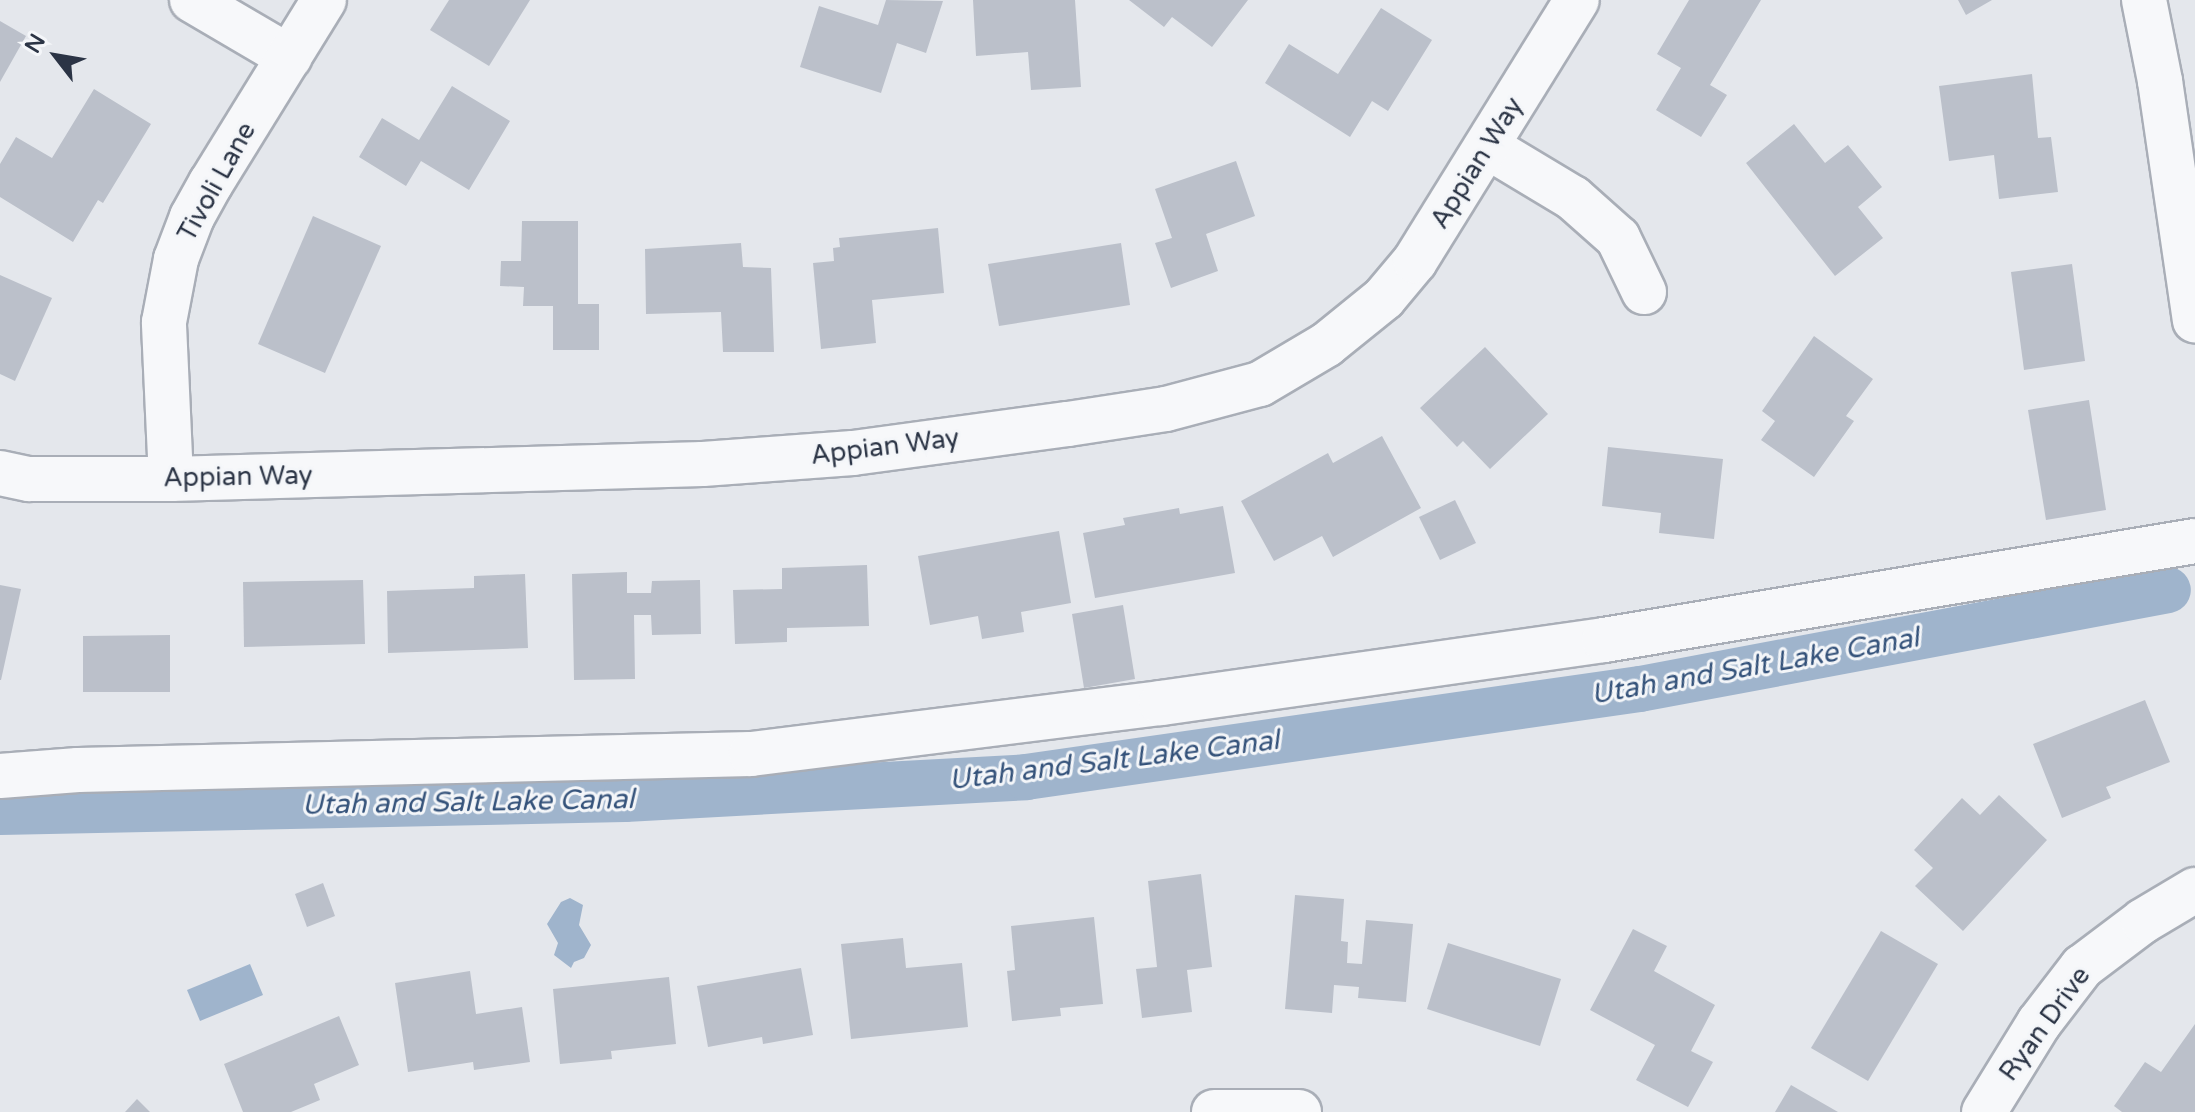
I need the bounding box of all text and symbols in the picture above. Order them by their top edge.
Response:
north arrow [16,16,96,96]
text: N [20,29,51,58]
street label: Appian Way [1424,91,1530,235]
street label: Tivoli Lane [172,117,262,247]
street label: Appian Way [809,422,961,472]
street label: Appian Way [163,460,313,494]
water label: Utah and Salt Lake Canal [1588,621,1922,711]
water label: Utah and Salt Lake Canal [947,723,1281,797]
water label: Utah and Salt Lake Canal [302,782,634,822]
street label: Ryan Drive [1993,961,2097,1087]

